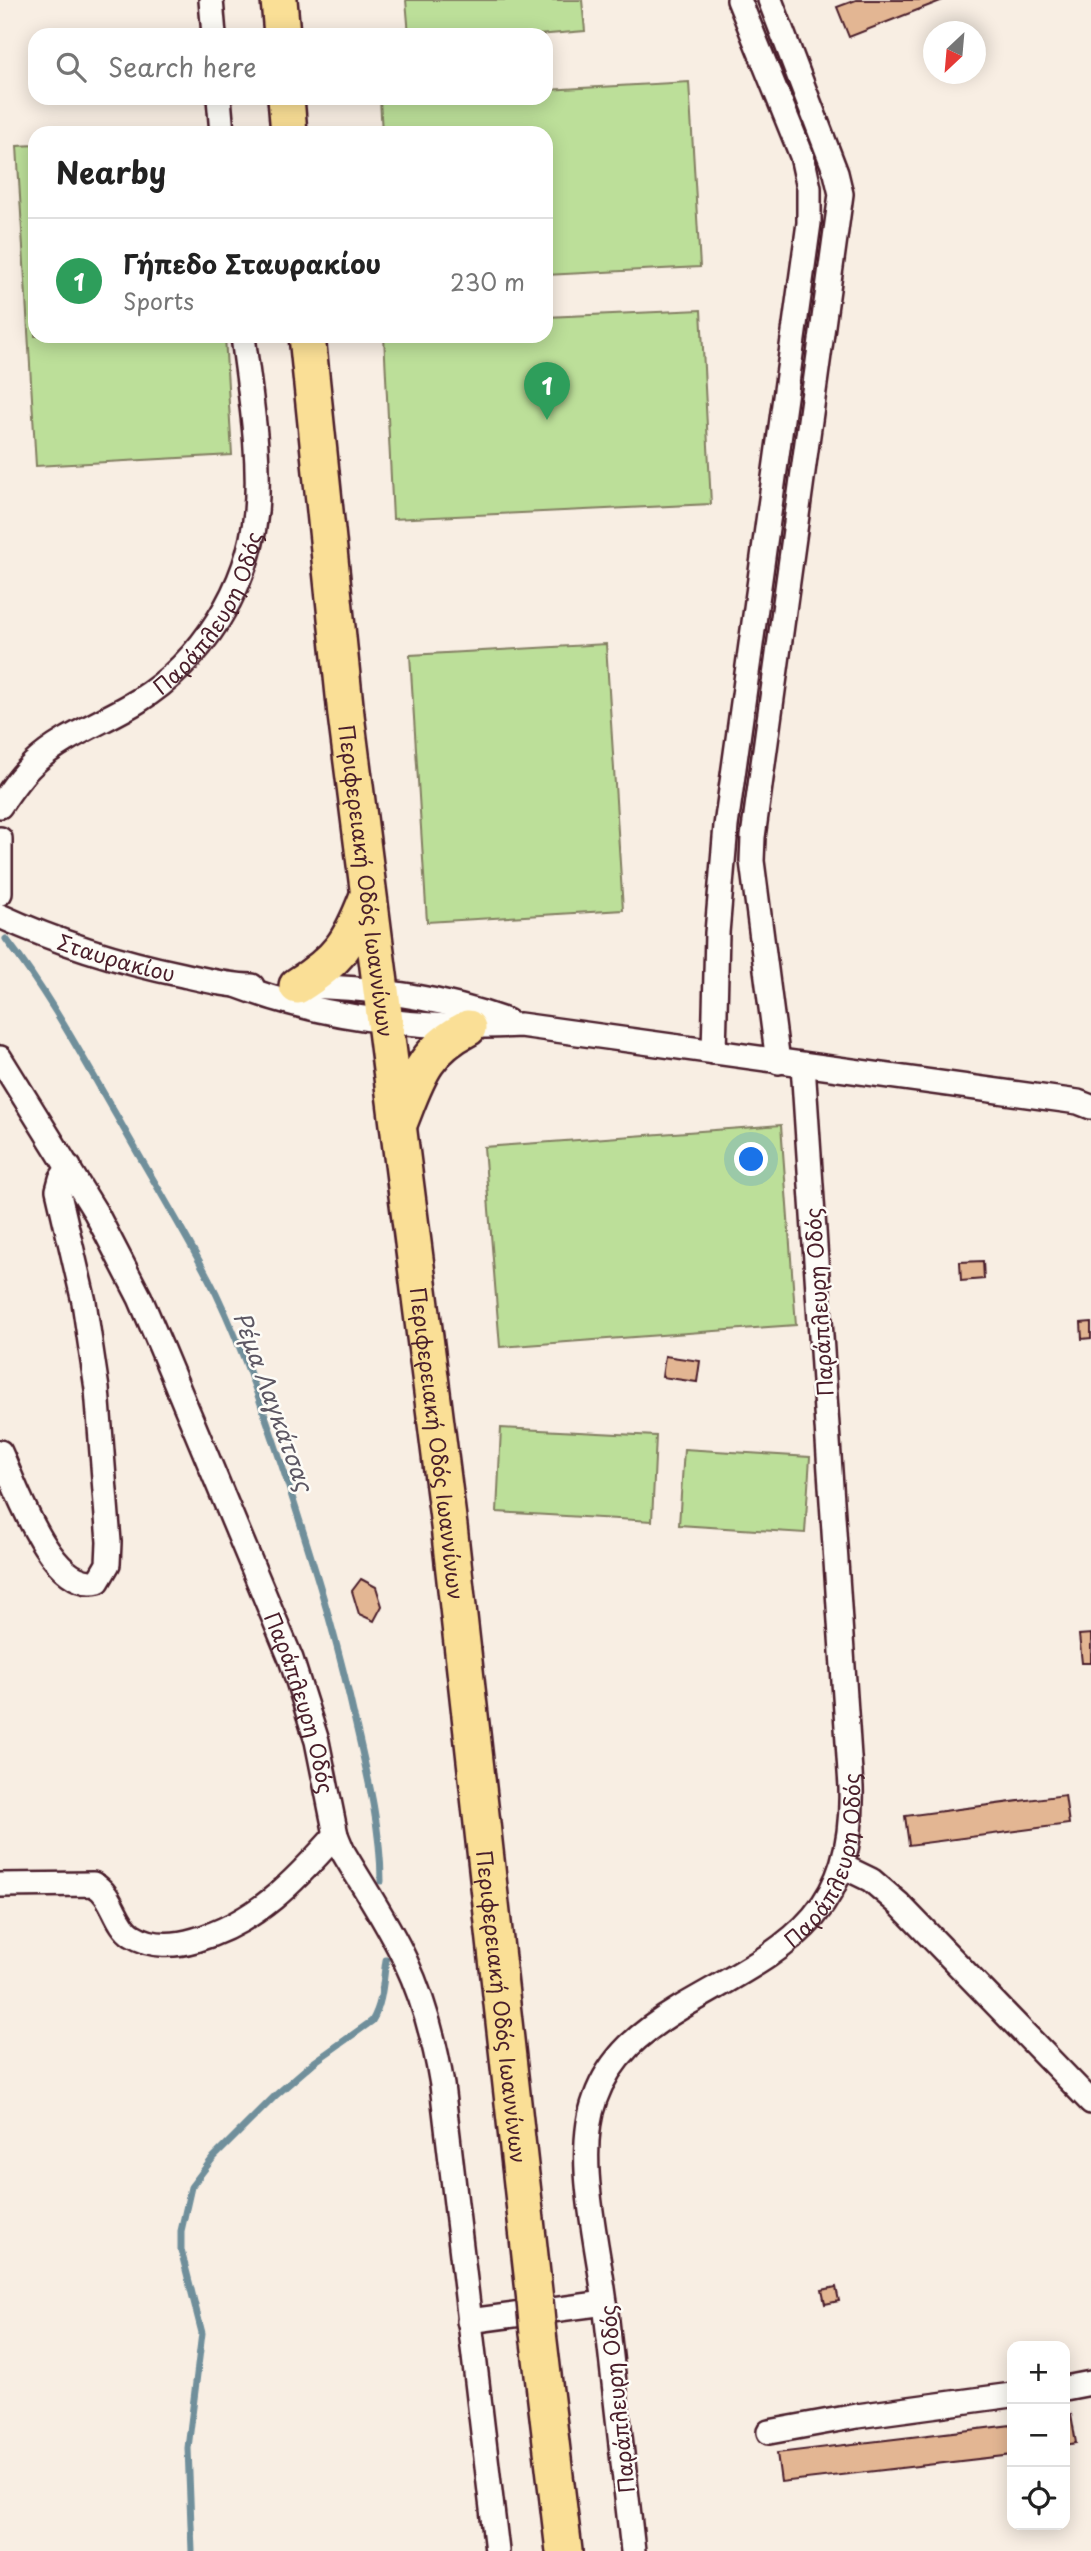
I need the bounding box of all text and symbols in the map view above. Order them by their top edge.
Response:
north arrow [923,21,986,84]
search box [28,28,553,105]
text: Search here [108,47,257,86]
icon: search [52,48,90,86]
text: Nearby [56,149,166,194]
text: Γήπεδο Σταυρακίου [123,244,381,283]
text: 1 [74,264,85,299]
text: 230 m [450,264,525,299]
text: Sports [123,283,194,318]
pin: 1 [524,362,570,420]
street label: Παράπλευρη Οδός [145,529,269,701]
street label: Περιφερειακή Οδός Ιωαννίνων [331,722,403,1039]
street label: Σταυρακίου [54,925,178,989]
your location [734,1142,768,1176]
street label: Παράπλευρη Οδός [795,1207,841,1397]
street label: Περιφερειακή Οδός Ιωαννίνων [403,1285,473,1602]
water label: Ρέμα Λαγκάτσας [225,1306,324,1498]
street label: Παράπλευρη Οδός [257,1607,343,1796]
street label: Παράπλευρη Οδός [776,1772,867,1954]
street label: Περιφερειακή Οδός Ιωαννίνων [469,1848,536,2165]
street label: Παράπλευρη Οδός [590,2303,642,2495]
map controls [1007,2341,1070,2530]
button: + [1007,2341,1070,2404]
button: − [1007,2404,1070,2467]
button: locate [1007,2467,1070,2530]

